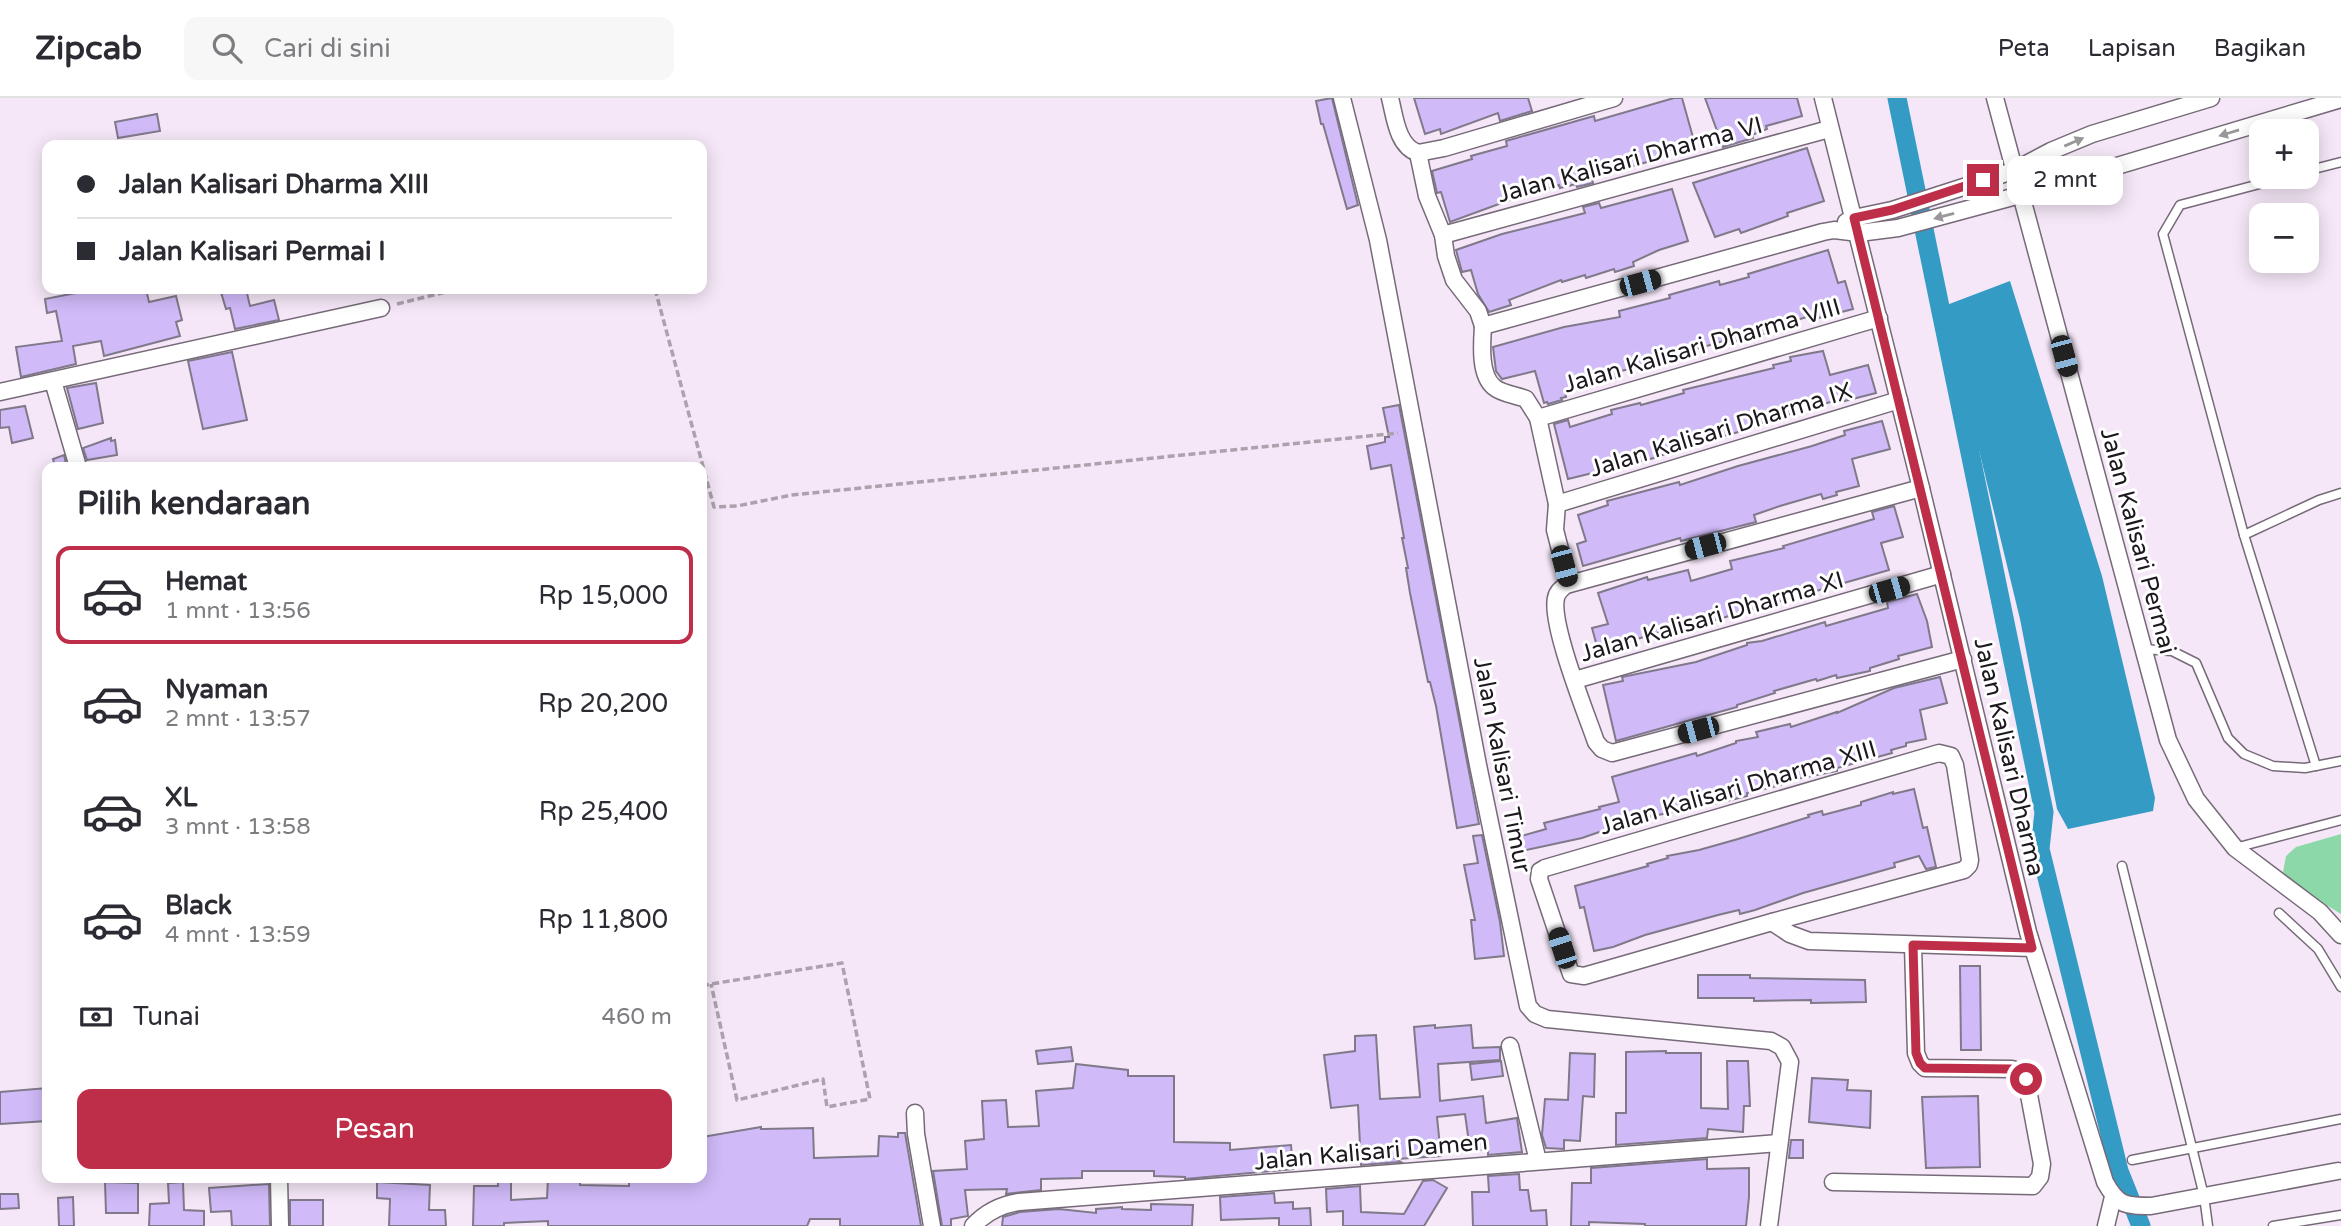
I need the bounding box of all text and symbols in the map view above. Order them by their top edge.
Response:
search box [184,17,674,80]
text: Zipcab [35,29,142,68]
icon: search [208,29,246,67]
text: Cari di sini [264,33,391,64]
text: Peta [1998,34,2050,63]
text: Lapisan [2088,34,2176,63]
text: Bagikan [2214,34,2306,63]
street label: Jalan Kalisari Dharma VI [1494,111,1766,209]
map controls [2249,119,2319,273]
button: + [2249,119,2319,189]
one-way arrow [2218,128,2239,138]
one-way arrow [2064,136,2085,147]
callout: 2 mnt [2008,155,2123,204]
route end [1967,164,1999,196]
text: 2 mnt [2033,166,2097,194]
text: Jalan Kalisari Dharma XIII [119,169,429,200]
button: − [2249,203,2319,273]
one-way arrow [1932,211,1954,222]
text: Jalan Kalisari Permai I [119,236,386,267]
car [1617,267,1664,299]
street label: Jalan Kalisari Dharma VIII [1560,293,1844,399]
car [2049,333,2080,379]
street label: Jalan Kalisari Dharma IX [1586,376,1856,484]
street label: Jalan Kalisari Permai [2094,425,2182,657]
text: Pilih kendaraan [77,485,311,523]
car [1682,530,1729,562]
car [1549,543,1580,589]
icon: car [81,564,144,627]
street label: Jalan Kalisari Dharma XI [1577,565,1847,669]
text: Hemat [165,566,247,597]
car [1866,574,1913,606]
text: Rp 15,000 [538,580,668,611]
text: 1 mnt · 13:56 [165,597,311,625]
street label: Jalan Kalisari Dharma [1967,635,2051,879]
street label: Jalan Kalisari Timur [1467,655,1537,876]
icon: car [81,672,144,735]
text: Nyaman [165,674,268,705]
text: Rp 20,200 [538,688,668,719]
text: 2 mnt · 13:57 [165,705,311,733]
car [1675,714,1722,746]
street label: Jalan Kalisari Dharma XIII [1596,735,1880,841]
icon: car [81,780,144,843]
text: XL [165,782,197,813]
text: Rp 25,400 [539,796,668,827]
text: 3 mnt · 13:58 [165,813,311,841]
icon: car [81,888,144,951]
text: Black [165,890,232,921]
text: Rp 11,800 [538,904,668,935]
text: 4 mnt · 13:59 [165,921,311,949]
car [1546,925,1579,971]
icon: cash [77,998,115,1036]
text: Tunai [133,1001,200,1032]
text: 460 m [602,1003,672,1031]
route start [2010,1063,2042,1095]
button: Pesan [77,1089,672,1169]
street label: Jalan Kalisari Damen [1253,1127,1489,1177]

